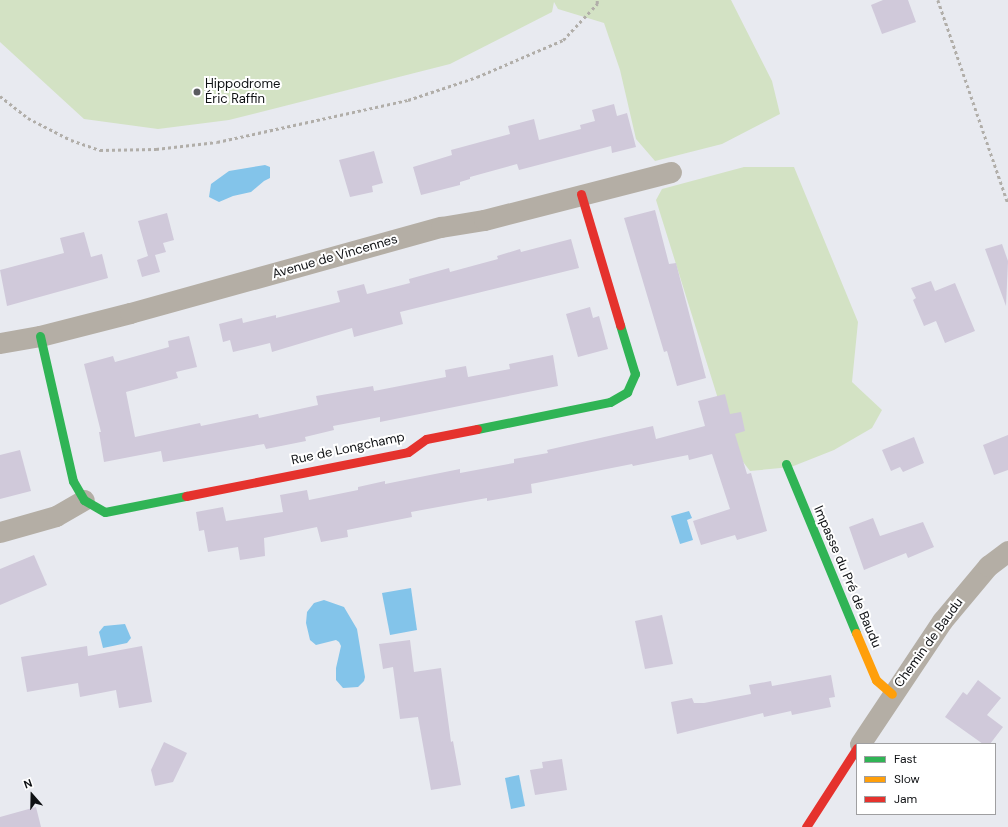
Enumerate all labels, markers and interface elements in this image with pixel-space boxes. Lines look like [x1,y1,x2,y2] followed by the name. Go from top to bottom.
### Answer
[205,77,280,108] place label: Hippodrome Éric Raffin
[192,87,202,97] marker: Hippodrome Éric Raffin
[271,232,399,282] street label: Avenue de Vincennes
[290,429,406,469] street label: Rue de Longchamp
[810,504,884,650] street label: Impasse du Pré de Baudu
[891,595,967,691] street label: Chemin de Baudu
[856,743,996,815] legend
[894,751,917,767] text: Fast
[894,771,920,787] text: Slow
[12,775,52,815] north arrow
[22,776,34,792] text: N
[894,791,917,807] text: Jam

